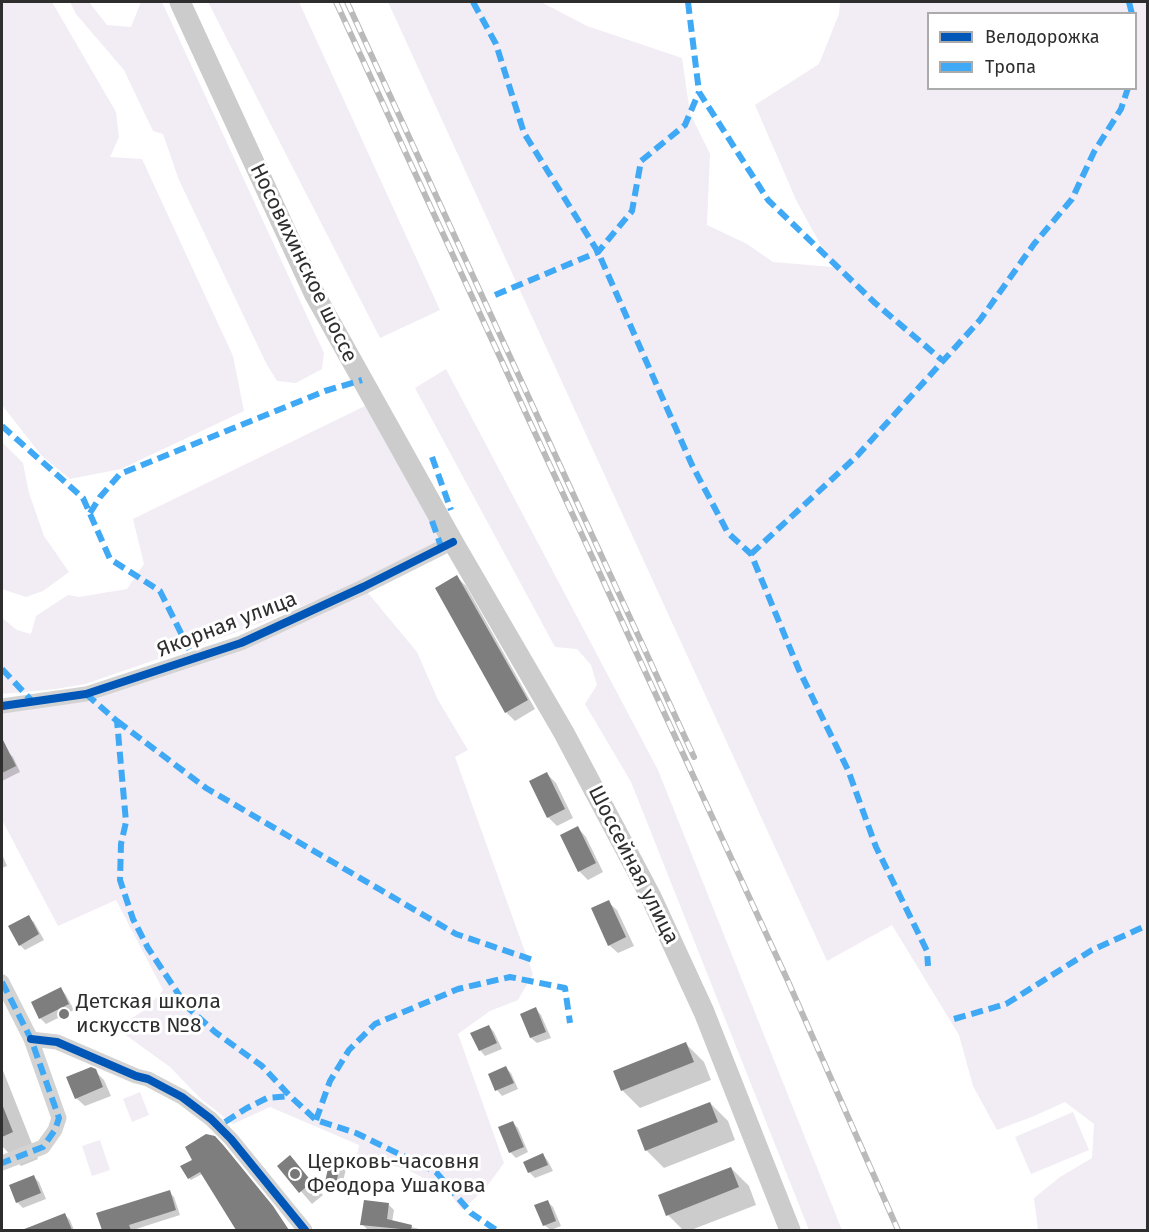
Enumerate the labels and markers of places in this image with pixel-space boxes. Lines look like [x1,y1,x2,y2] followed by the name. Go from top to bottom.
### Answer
[76,989,221,1039] place label: Детская школа искусств №8
[57,1007,71,1021] marker: Детская школа искусств №8
[307,1149,486,1199] place label: Церковь-часовня Феодора Ушакова
[288,1167,302,1181] marker: Церковь-часовня Феодора Ушакова

